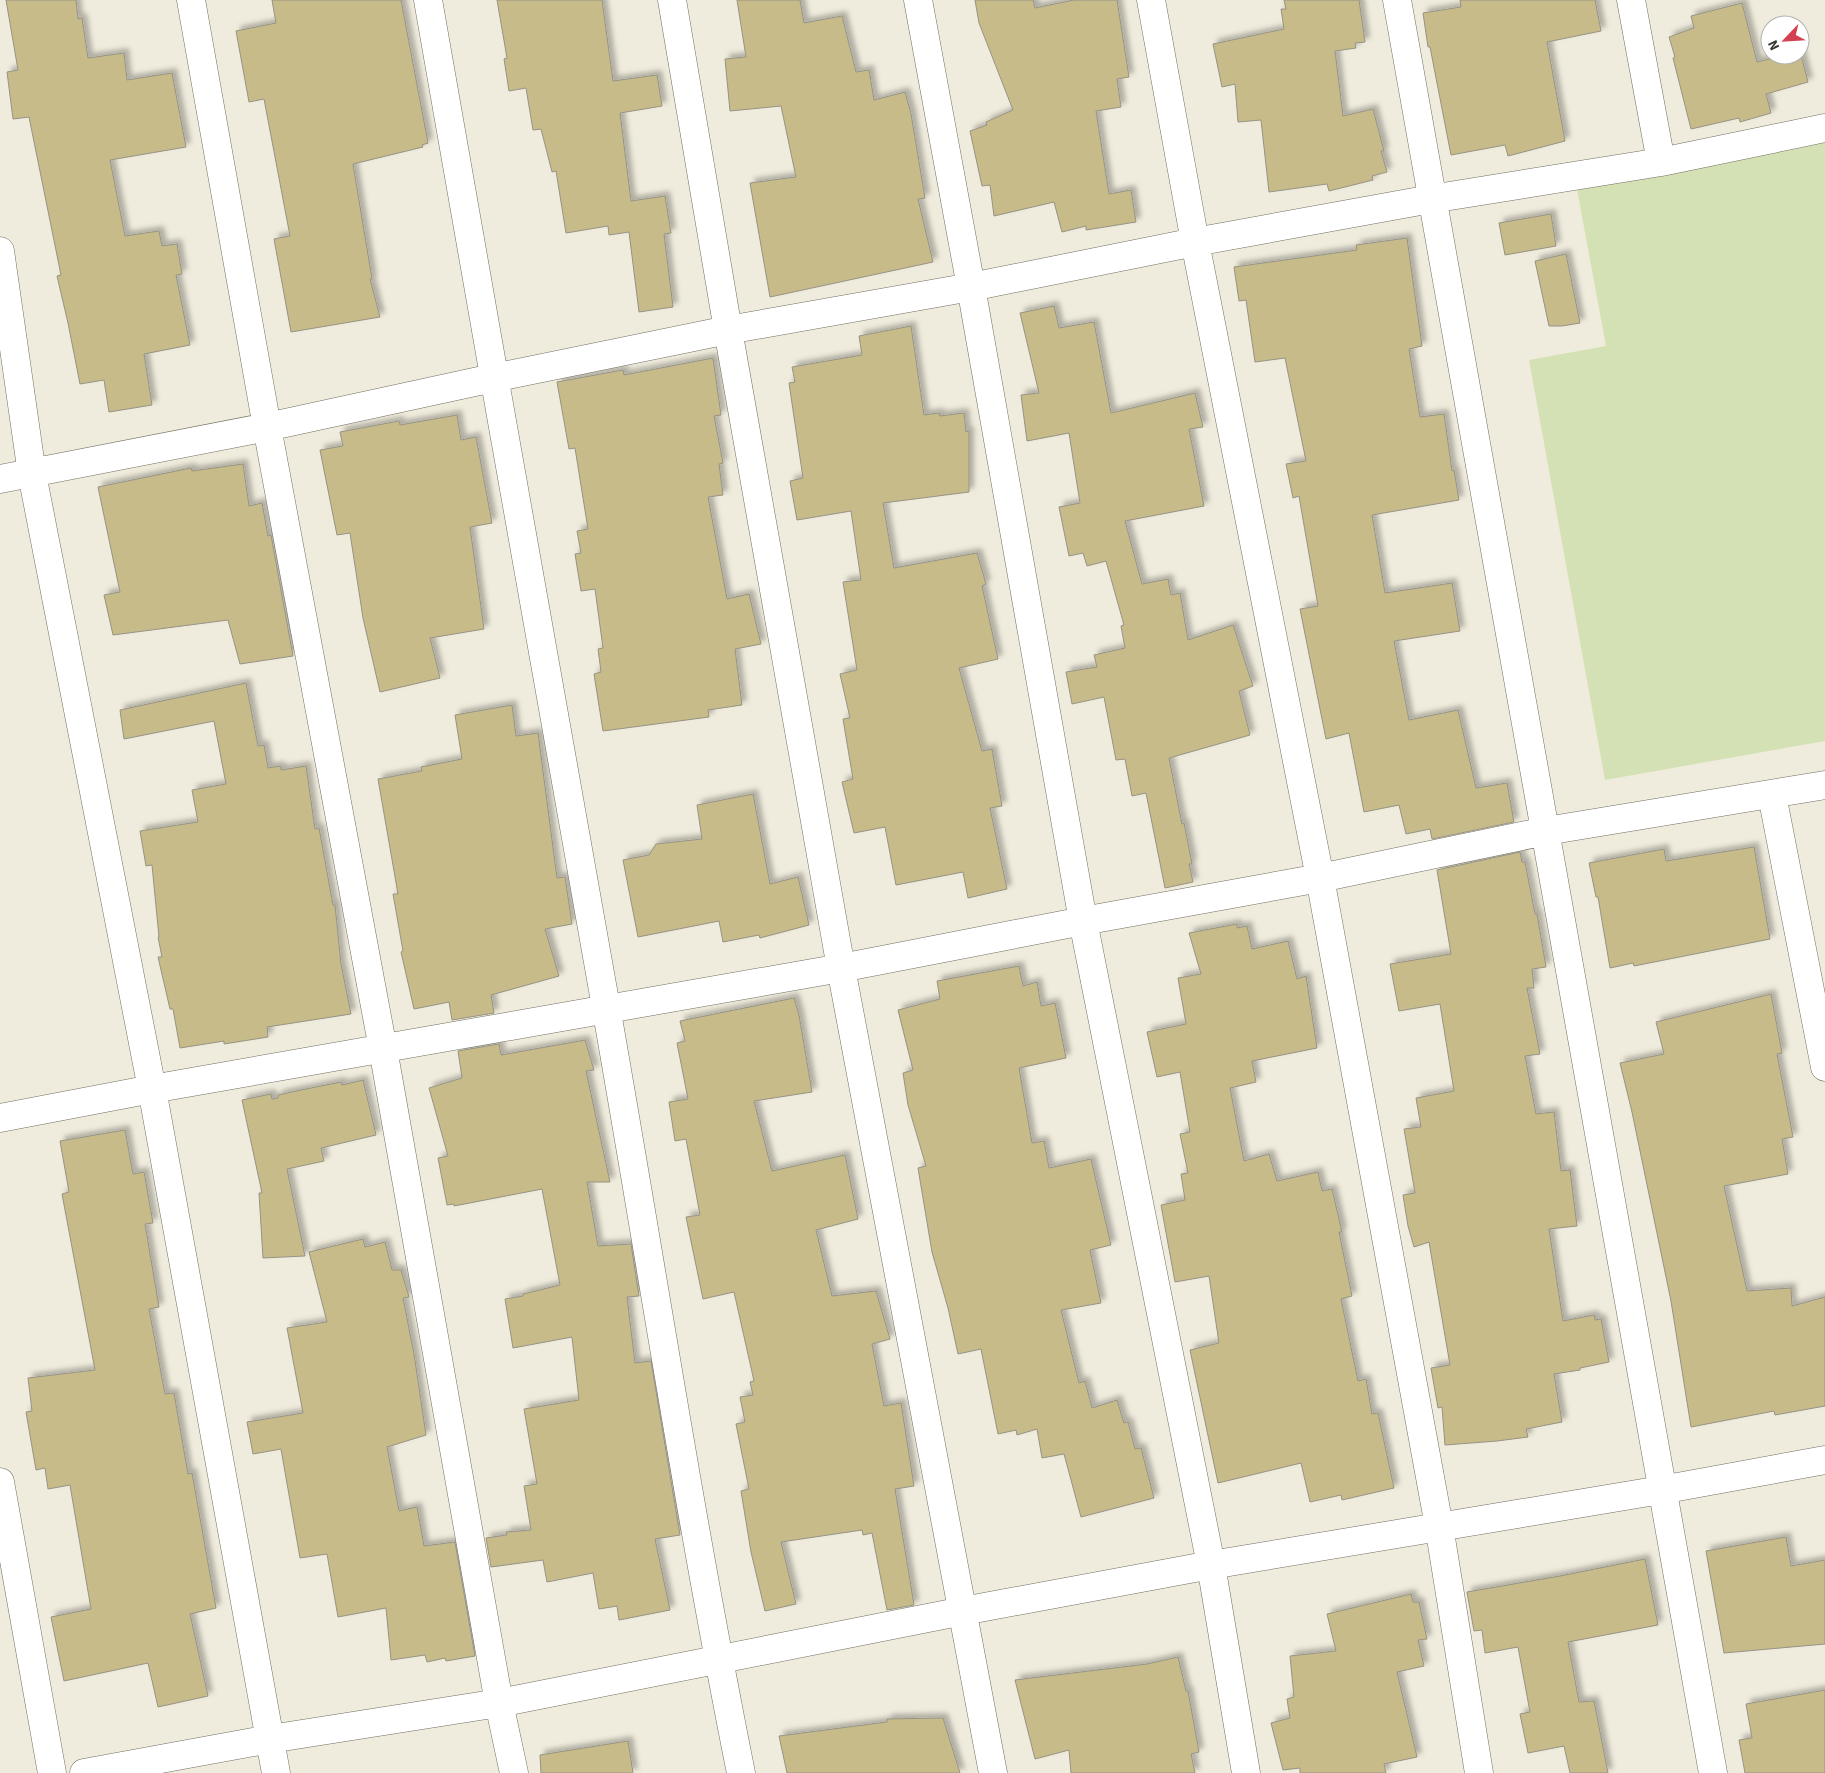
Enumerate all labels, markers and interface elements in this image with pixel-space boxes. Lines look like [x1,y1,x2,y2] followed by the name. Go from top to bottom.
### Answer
[1760,15,1810,65] north arrow
[1763,37,1785,54] text: N

